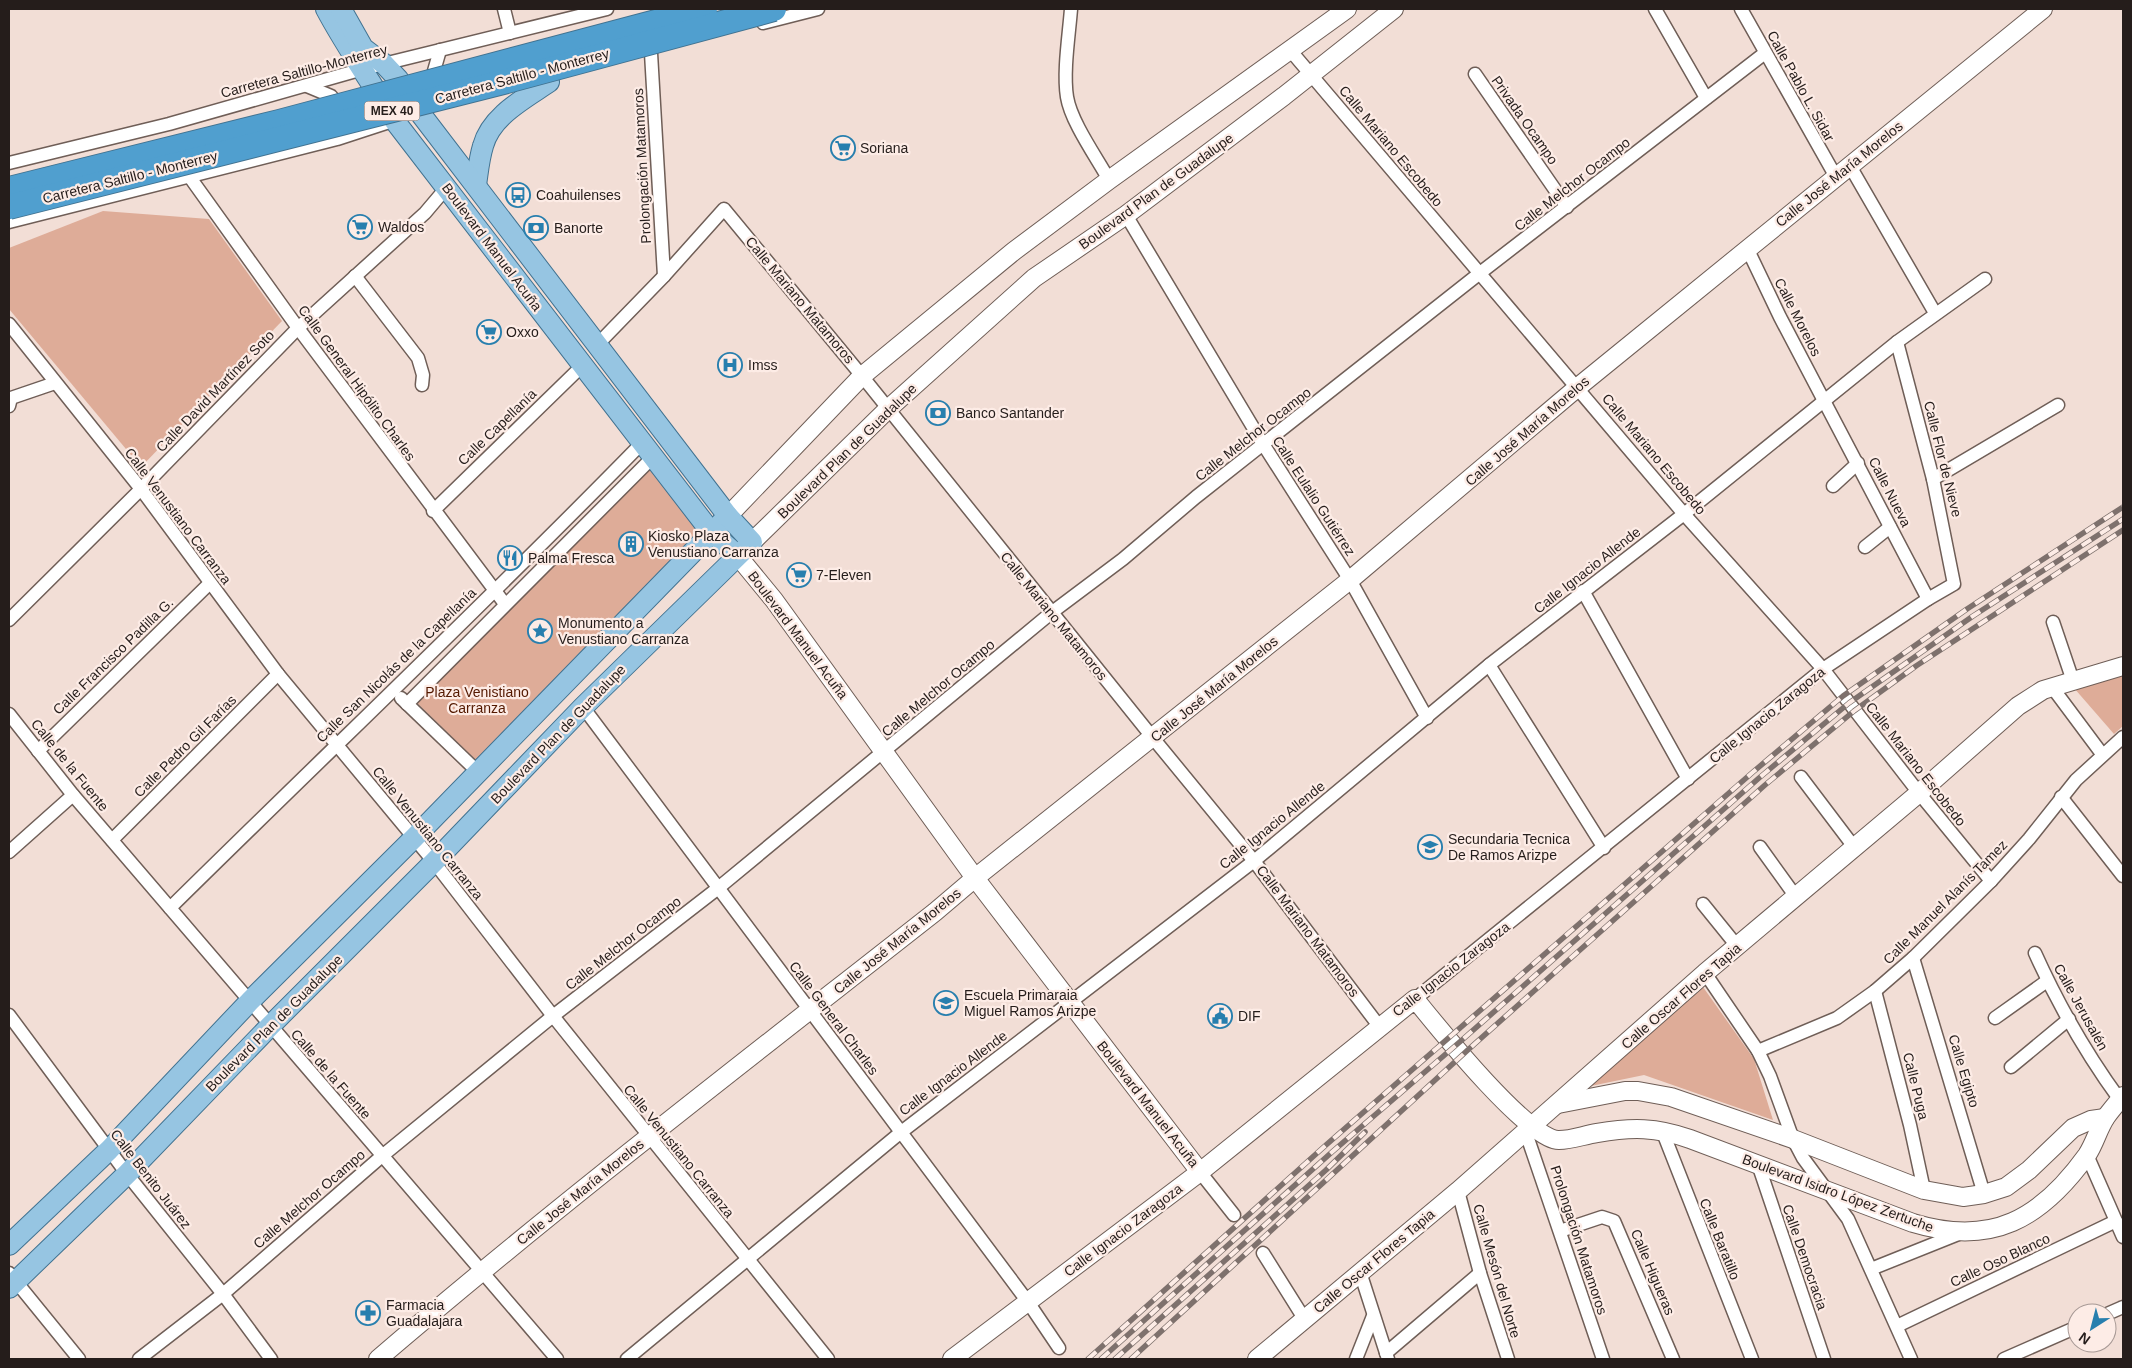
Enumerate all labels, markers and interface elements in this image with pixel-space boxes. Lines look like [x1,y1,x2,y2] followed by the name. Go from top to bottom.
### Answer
[1764,28,1838,144] street label: Calle Pablo L. Sidar
[219,41,389,101] street label: Carretera Saltillo-Monterrey
[433,45,611,107] street label: Carretera Saltillo - Monterrey
[1489,73,1562,167] street label: Privada Ocampo
[1336,82,1446,210] street label: Calle Mariano Escobedo
[630,88,654,244] street label: Prolongación Matamoros
[364,102,420,120] road number: MEX 40
[1772,118,1906,230] street label: Calle José María Morelos
[1076,130,1236,252] street label: Boulevard Plan de Guadalupe
[1511,134,1633,234] street label: Calle Melchor Ocampo
[830,135,856,161] supermarket icon: Soriana
[860,140,908,156] place label: Soriana
[41,147,219,207] street label: Carretera Saltillo - Monterrey
[439,180,545,314] street label: Boulevard Manuel Acuña
[505,182,531,208] bus stop icon: Coahuilenses
[536,187,621,203] place label: Coahuilenses
[347,214,373,240] supermarket icon: Waldos
[523,215,549,241] bank icon: Banorte
[378,219,424,235] place label: Waldos
[554,220,603,236] place label: Banorte
[742,233,858,367] street label: Calle Mariano Matamoros
[1771,275,1825,359] street label: Calle Morelos
[295,302,419,464] street label: Calle General Hipólito Charles
[476,319,502,345] supermarket icon: Oxxo
[506,324,539,340] place label: Oxxo
[153,327,277,455] street label: Calle David Martínez Soto
[717,352,743,378] hospital icon: Imss
[748,357,778,373] place label: Imss
[1462,373,1592,489] street label: Calle José María Morelos
[774,380,920,522] street label: Boulevard Plan de Guadalupe
[1192,384,1314,484] street label: Calle Melchor Ocampo
[454,385,540,468] street label: Calle Capellanía
[1599,390,1709,518] street label: Calle Mariano Escobedo
[1921,399,1965,519] street label: Calle Flor de Nieve
[925,400,951,426] bank icon: Banco Santander
[956,405,1065,421] place label: Banco Santander
[1269,433,1359,559] street label: Calle Eulalio Gutiérrez
[121,445,235,587] street label: Calle Venustiano Carranza
[1866,454,1915,530] street label: Calle Nueva
[1531,523,1644,617] street label: Calle Ignacio Allende
[648,528,779,560] place label: Kiosko Plaza Venustiano Carranza
[618,531,644,557] building icon: Kiosko Plaza Venustiano Carranza
[497,545,523,571] restaurant icon: Palma Fresca
[997,549,1111,683] street label: Calle Mariano Matamoros
[528,550,615,566] place label: Palma Fresca
[786,562,812,588] supermarket icon: 7-Eleven
[816,567,871,583] place label: 7-Eleven
[745,568,851,702] street label: Boulevard Manuel Acuña
[313,584,479,746] street label: Calle San Nicolás de la Capellanía
[50,594,176,718] street label: Calle Francisco Padilla G.
[558,615,689,647] place label: Monumento a Venustiano Carranza
[527,618,553,644] place icon: Monumento a Venustiano Carranza
[1147,633,1281,745] street label: Calle José María Morelos
[878,636,998,740] street label: Calle Melchor Ocampo
[487,661,629,807] street label: Boulevard Plan de Guadalupe
[1706,663,1828,767] street label: Calle Ignacio Zaragoza
[425,684,529,716] park label: Plaza Venistiano Carranza
[131,692,239,800] street label: Calle Pedro Gil Farías
[1863,699,1969,829] street label: Calle Mariano Escobedo
[28,716,112,814] street label: Calle de la Fuente
[369,763,487,903] street label: Calle Venustiano Carranza
[1216,778,1328,872] street label: Calle Ignacio Allende
[1448,831,1570,863] place label: Secundaria Tecnica De Ramos Arizpe
[1417,834,1443,860] school or university icon: Secundaria Tecnica De Ramos Arizpe
[1880,837,2010,967] street label: Calle Manuel Alanís Tamez
[1253,862,1363,1000] street label: Calle Mariano Matamoros
[830,885,964,997] street label: Calle José María Morelos
[562,893,684,993] street label: Calle Melchor Ocampo
[1389,918,1513,1020] street label: Calle Ignacio Zaragoza
[1618,940,1744,1052] street label: Calle Oscar Flores Tapia
[202,951,346,1095] street label: Boulevard Plan de Guadalupe
[786,958,882,1078] street label: Calle General Charles
[2051,961,2111,1053] street label: Calle Jerusalén
[964,987,1096,1019] place label: Escuela Primaraia Miguel Ramos Arizpe
[933,990,959,1016] school or university icon: Escuela Primaraia Miguel Ramos Arizpe
[1207,1003,1233,1029] public building icon: DIF
[1238,1008,1261,1024] place label: DIF
[288,1026,374,1122] street label: Calle de la Fuente
[896,1027,1010,1119] street label: Calle Ignacio Allende
[1945,1033,1983,1110] street label: Calle Egipto
[1094,1038,1202,1170] street label: Boulevard Manuel Acuña
[1900,1051,1932,1121] street label: Calle Puga
[620,1081,738,1221] street label: Calle Venustiano Carranza
[107,1126,195,1232] street label: Calle Benito Juárez
[513,1136,647,1248] street label: Calle José María Morelos
[250,1146,368,1252] street label: Calle Melchor Ocampo
[1740,1151,1936,1235] street label: Boulevard Isidro López Zertuche
[1547,1164,1611,1316] street label: Prolongación Matamoros
[1061,1180,1185,1280] street label: Calle Ignacio Zaragoza
[1696,1196,1744,1282] street label: Calle Baratillo
[1470,1202,1524,1340] street label: Calle Mesón del Norte
[1779,1202,1831,1312] street label: Calle Democracia
[1310,1206,1438,1316] street label: Calle Oscar Flores Tapia
[1628,1227,1678,1317] street label: Calle Higueras
[1948,1230,2053,1290] street label: Calle Oso Blanco
[386,1297,462,1329] place label: Farmacia Guadalajara
[355,1300,381,1326] pharmacy icon: Farmacia Guadalajara
[2067,1303,2117,1353] north arrow
[2076,1329,2093,1348] text: N

